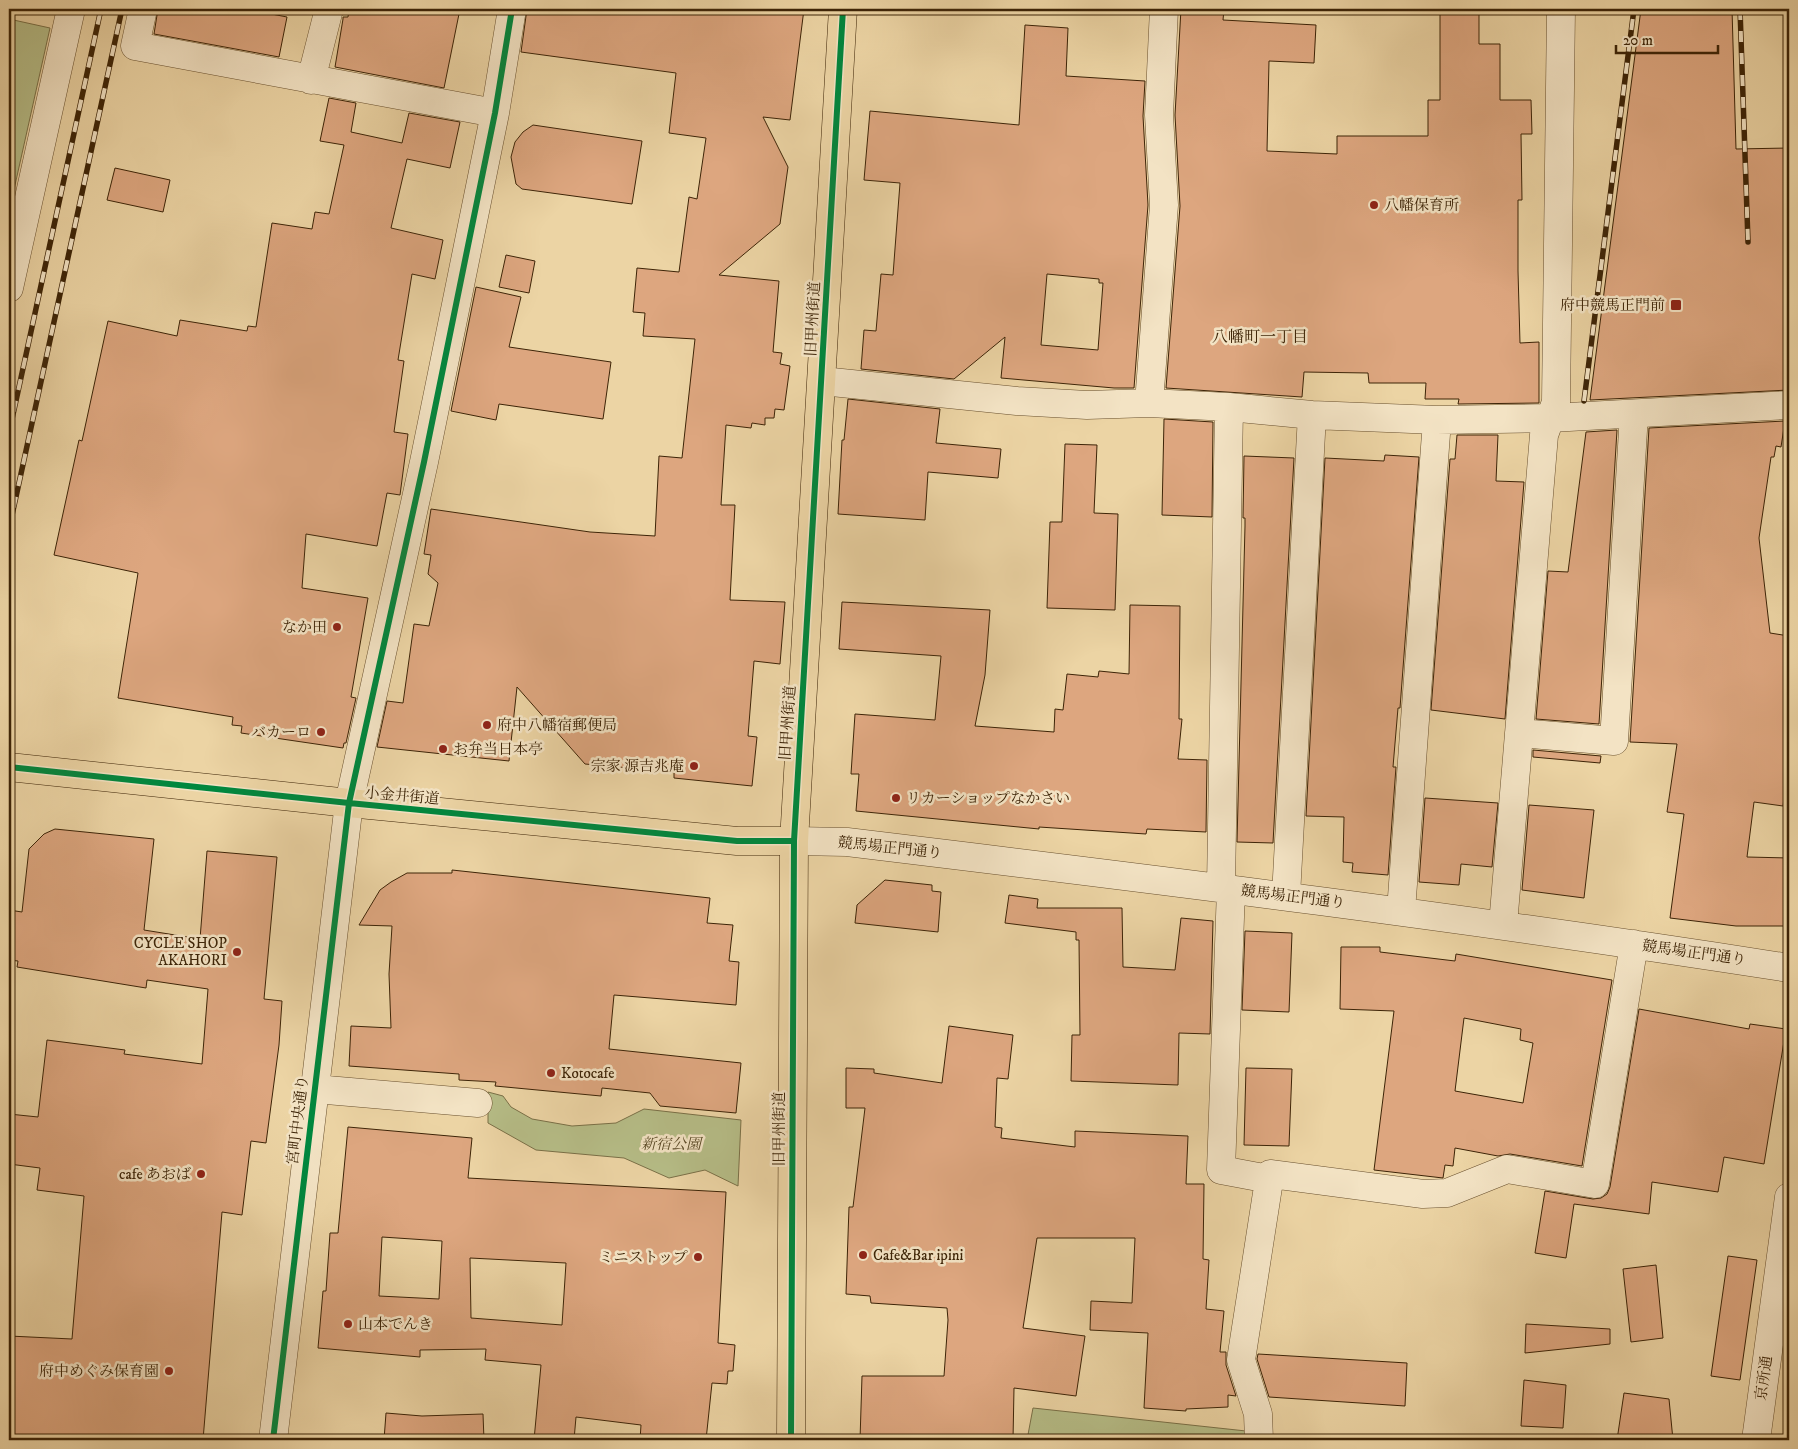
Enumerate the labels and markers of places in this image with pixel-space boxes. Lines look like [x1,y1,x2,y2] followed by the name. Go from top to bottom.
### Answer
[1384,196,1459,215] place label: 八幡保育所
[1368,199,1380,211] marker: 八幡保育所
[1560,296,1665,315] place label: 府中競馬正門前
[1669,298,1683,312] marker: 府中競馬正門前
[282,618,327,637] place label: なか田
[331,621,343,633] marker: なか田
[497,716,617,735] place label: 府中八幡宿郵便局
[481,719,493,731] marker: 府中八幡宿郵便局
[251,723,311,742] place label: バカーロ
[315,726,327,738] marker: バカーロ
[453,740,543,759] place label: お弁当日本亭
[437,743,449,755] marker: お弁当日本亭
[591,757,684,776] place label: 宗家 源吉兆庵
[688,760,700,772] marker: 宗家 源吉兆庵
[906,789,1070,808] place label: リカーショップなかさい
[890,792,902,804] marker: リカーショップなかさい
[134,934,227,970] place label: CYCLE SHOP AKAHORI
[231,946,243,958] marker: CYCLE SHOP AKAHORI
[561,1064,615,1083] place label: Kotocafe
[545,1067,557,1079] marker: Kotocafe
[119,1165,191,1184] place label: cafe あおば
[195,1168,207,1180] marker: cafe あおば
[873,1246,964,1265] place label: Cafe&Bar ipini
[598,1248,688,1267] place label: ミニストップ
[857,1249,869,1261] marker: Cafe&Bar ipini
[692,1251,704,1263] marker: ミニストップ
[358,1315,433,1334] place label: 山本でんき
[342,1318,354,1330] marker: 山本でんき
[39,1362,159,1381] place label: 府中めぐみ保育園
[163,1365,175,1377] marker: 府中めぐみ保育園

